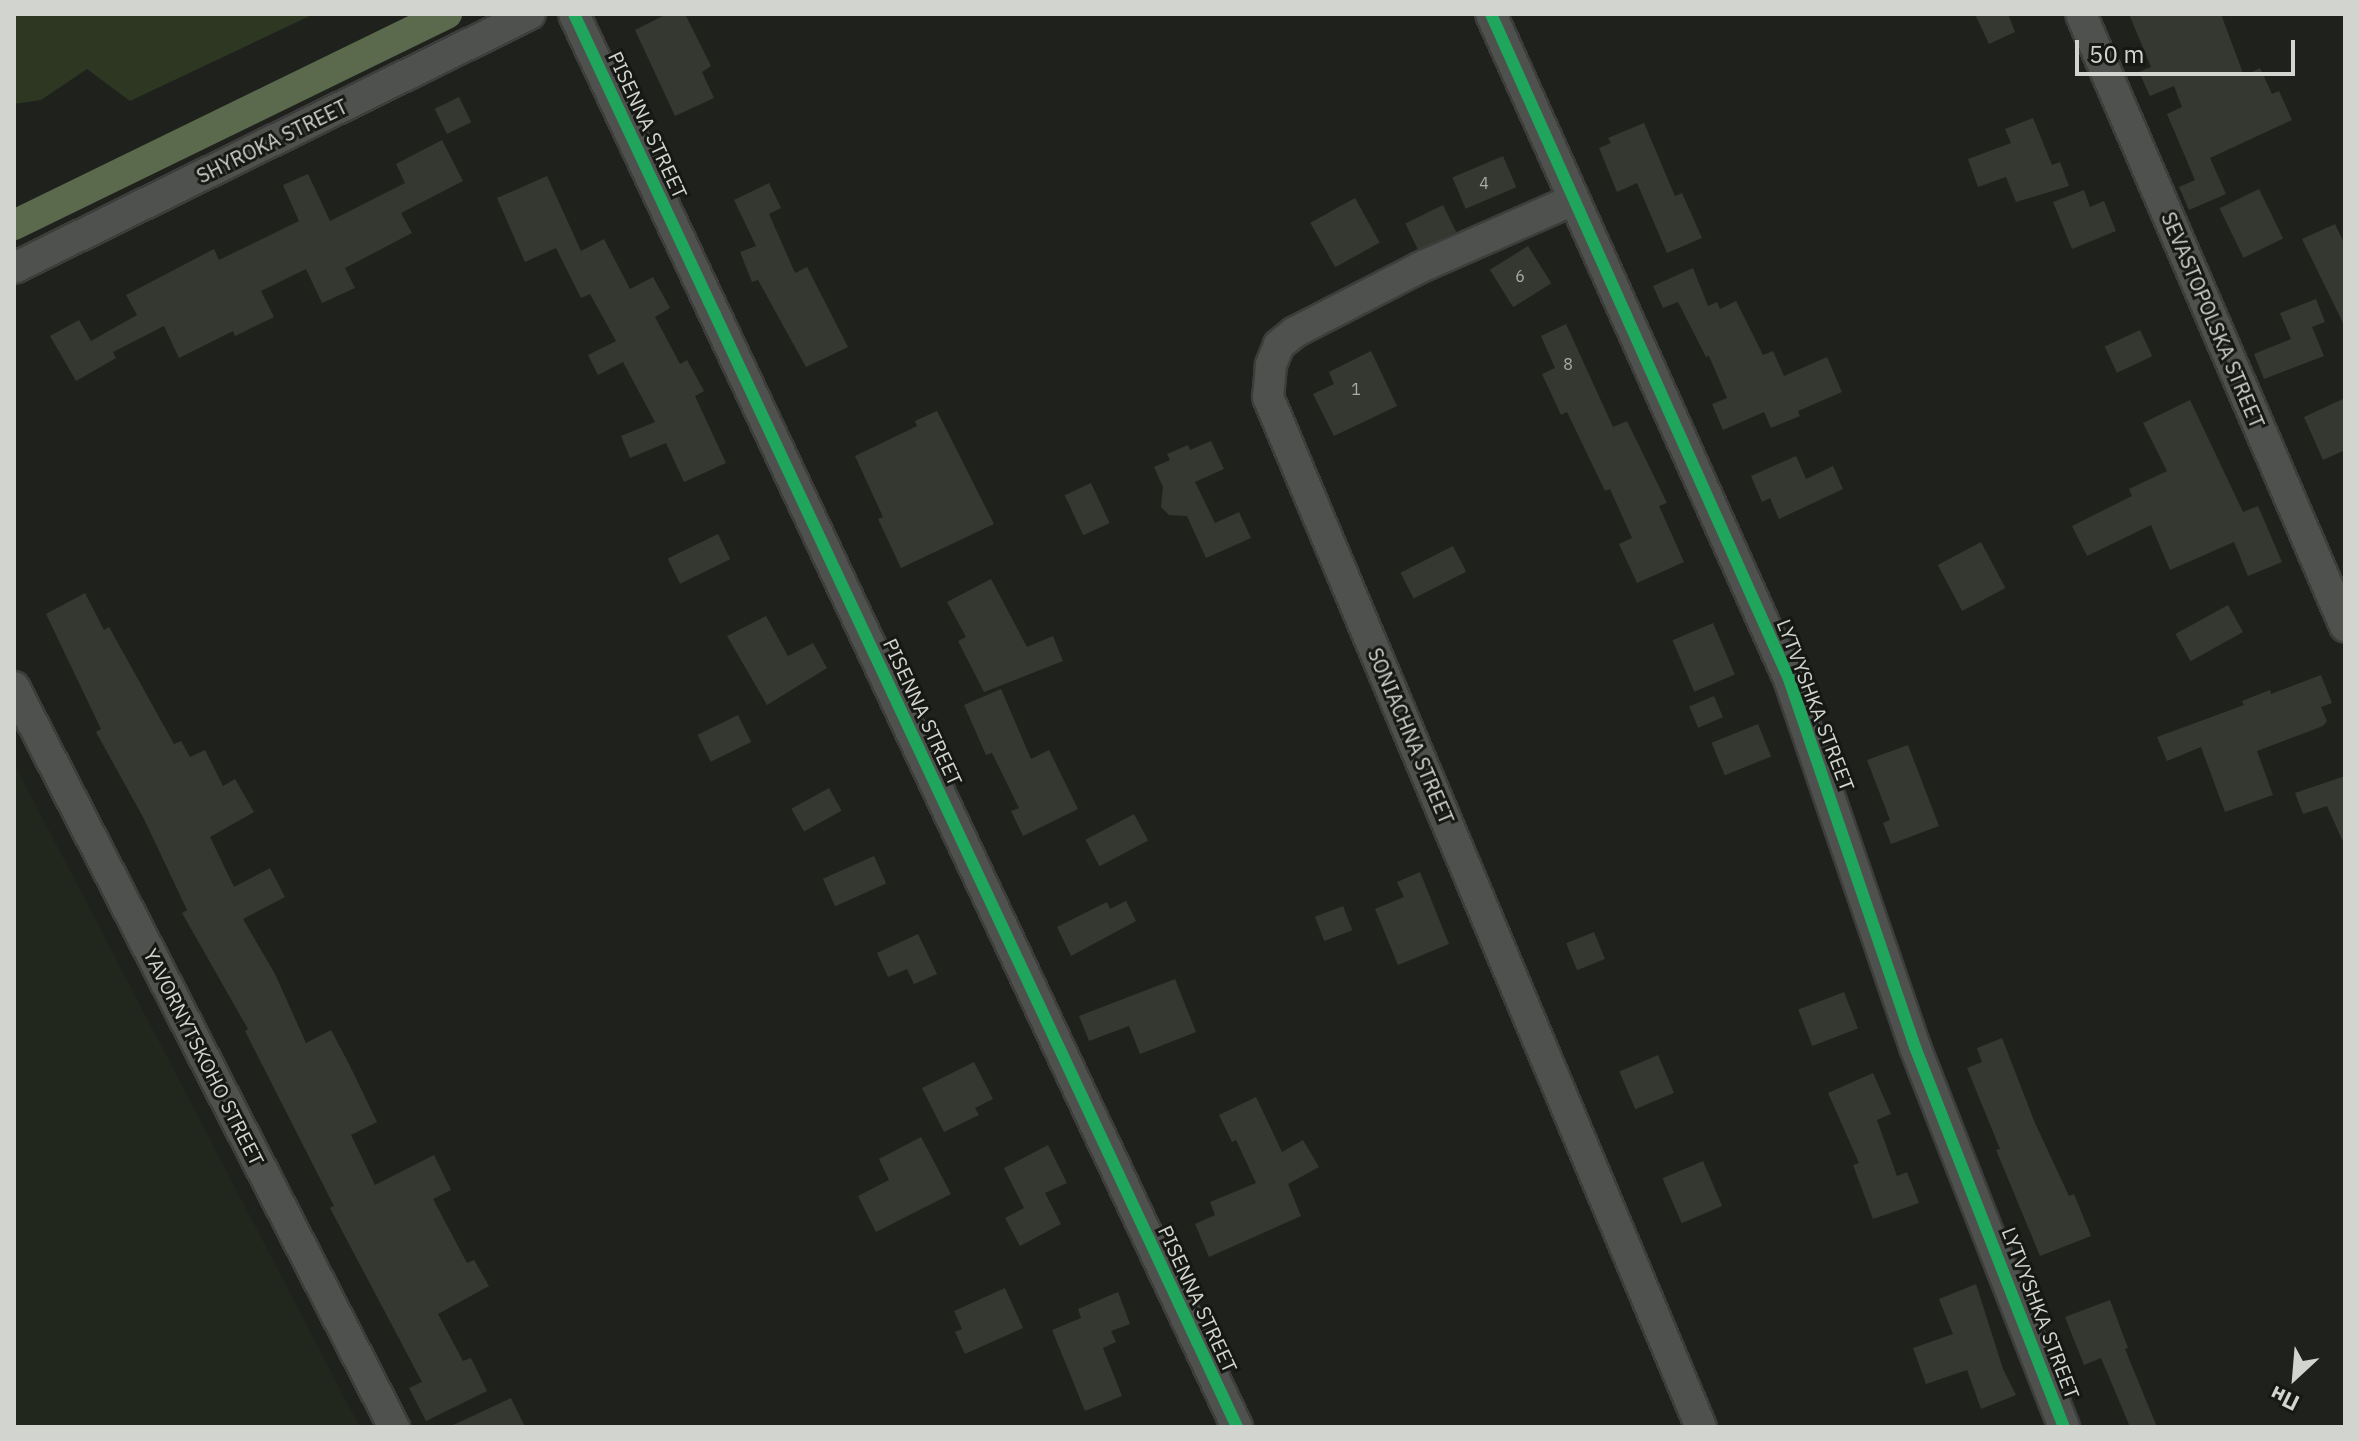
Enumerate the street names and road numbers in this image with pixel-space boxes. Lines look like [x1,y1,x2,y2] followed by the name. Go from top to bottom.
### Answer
[603,48,693,202] street label: PISENNA STREET
[193,94,351,188] street label: SHYROKA STREET
[2157,208,2269,432] street label: SEVASTOPOLSKA STREET
[1772,616,1860,794] street label: LYTVYSHKA STREET
[878,635,968,789] street label: PISENNA STREET
[1363,644,1459,828] street label: SONIACHNA STREET
[139,944,269,1170] street label: YAVORNYTSKOHO STREET
[1153,1222,1243,1376] street label: PISENNA STREET
[1997,1224,2085,1402] street label: LYTVYSHKA STREET

